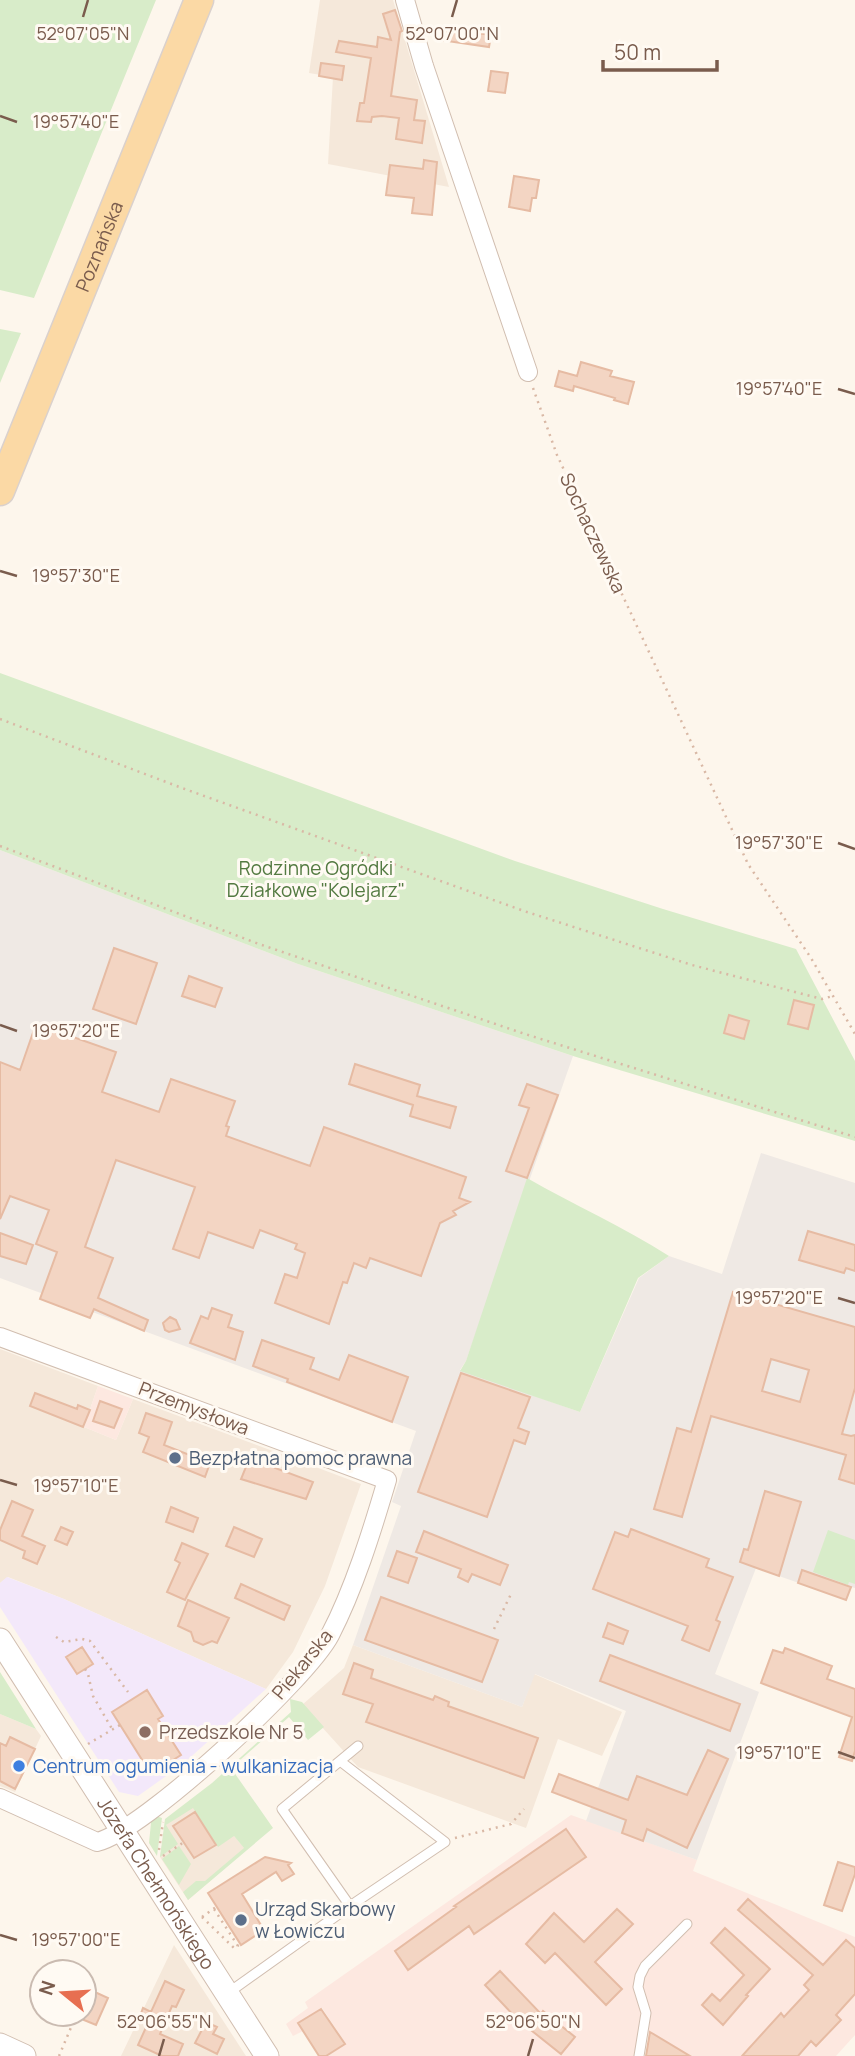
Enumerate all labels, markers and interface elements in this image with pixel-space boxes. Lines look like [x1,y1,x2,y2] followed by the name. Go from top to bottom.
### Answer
[37,21,129,45] text: 52°07'05"N
[405,21,499,45] text: 52°07'00"N
[603,28,717,72] scale bar
[614,38,661,66] text: 50 m
[33,109,119,133] text: 19°57'40"E
[69,197,129,295] street label: Poznańska
[736,376,822,400] text: 19°57'40"E
[554,469,632,597] street label: Sochaczewska
[32,563,120,587] text: 19°57'30"E
[735,830,823,854] text: 19°57'30"E
[227,855,405,903] park label: Rodzinne Ogródki Działkowe "Kolejarz"
[32,1018,120,1042] text: 19°57'20"E
[735,1285,823,1309] text: 19°57'20"E
[135,1375,253,1441] street label: Przemysłowa
[189,1445,412,1471] place label: Bezpłatna pomoc prawna
[167,1450,183,1466] marker: Bezpłatna pomoc prawna
[34,1473,118,1497] text: 19°57'10"E
[266,1623,338,1705] street label: Piekarska
[159,1719,303,1745] place label: Przedszkole Nr 5
[137,1724,153,1740] marker: Przedszkole Nr 5
[737,1740,821,1764] text: 19°57'10"E
[33,1753,333,1779] place label: Centrum ogumienia - wulkanizacja
[11,1758,27,1774] marker: Centrum ogumienia - wulkanizacja
[91,1792,221,1974] street label: Józefa Chełmońskiego
[255,1896,395,1944] place label: Urząd Skarbowy w Łowiczu
[233,1912,249,1928] marker: Urząd Skarbowy w Łowiczu
[32,1927,120,1951] text: 19°57'00"E
[28,1958,98,2028] north arrow
[32,1977,61,1998] text: N
[117,2009,211,2033] text: 52°06'55"N
[486,2009,581,2033] text: 52°06'50"N

